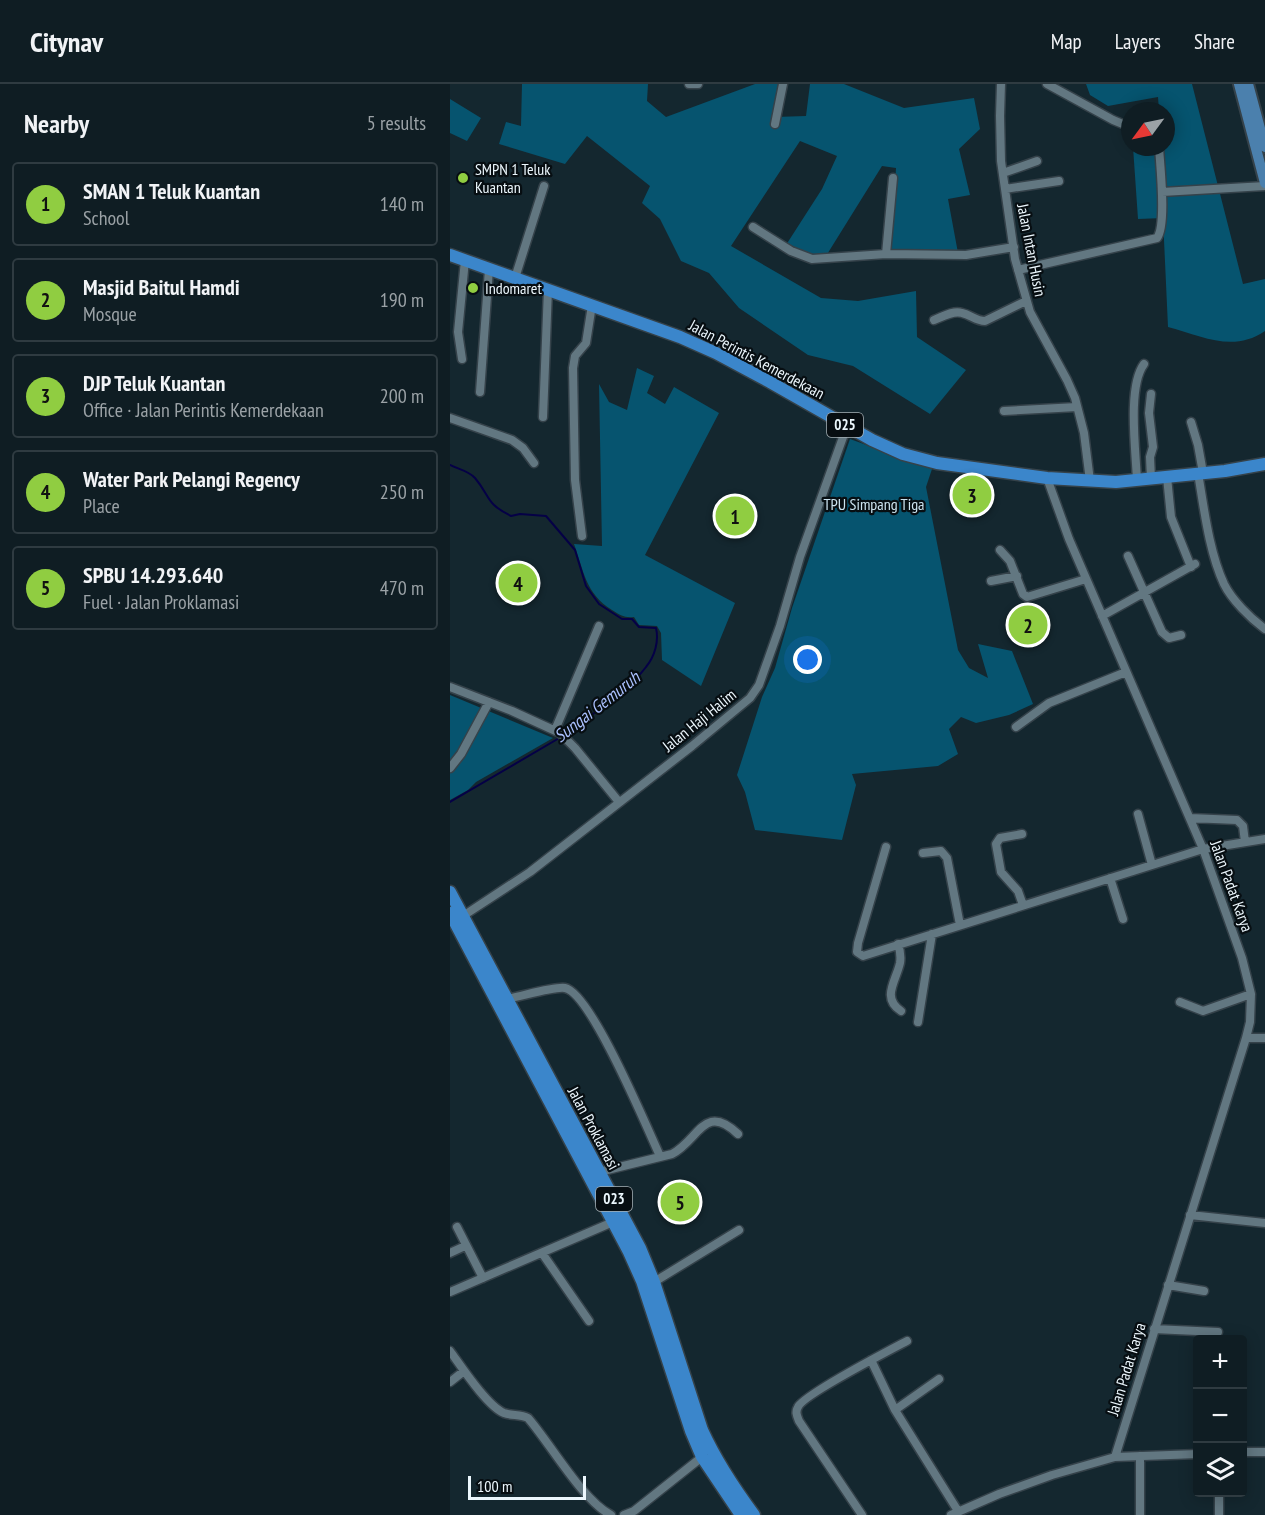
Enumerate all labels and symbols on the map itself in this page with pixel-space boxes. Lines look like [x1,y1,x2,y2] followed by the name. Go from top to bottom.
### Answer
[1121,102,1175,156] north arrow
[475,159,551,197] place label: SMPN 1 Teluk Kuantan
[456,171,470,185] marker: SMPN 1 Teluk Kuantan
[1013,201,1051,298] street label: Jalan Intan Husin
[485,278,542,298] place label: Indomaret
[466,281,480,295] marker: Indomaret
[685,314,828,403] street label: Jalan Perintis Kemerdekaan
[827,413,863,437] road number: 025
[952,472,992,518] pin: 3
[716,494,754,538] pin: 1
[823,494,925,514] park label: TPU Simpang Tiga
[498,560,538,606] pin: 4
[1008,602,1048,648] pin: 2
[793,645,822,674] your location
[549,665,645,747] water label: Sungai Gemuruh
[657,684,740,756] street label: Jalan Haji Halim
[1206,837,1258,934] street label: Jalan Padat Karya
[563,1082,624,1173] street label: Jalan Proklamasi
[660,1180,700,1224] pin: 5
[596,1187,632,1211] road number: 023
[1102,1320,1150,1419] street label: Jalan Padat Karya
[468,1473,586,1500] scale bar

